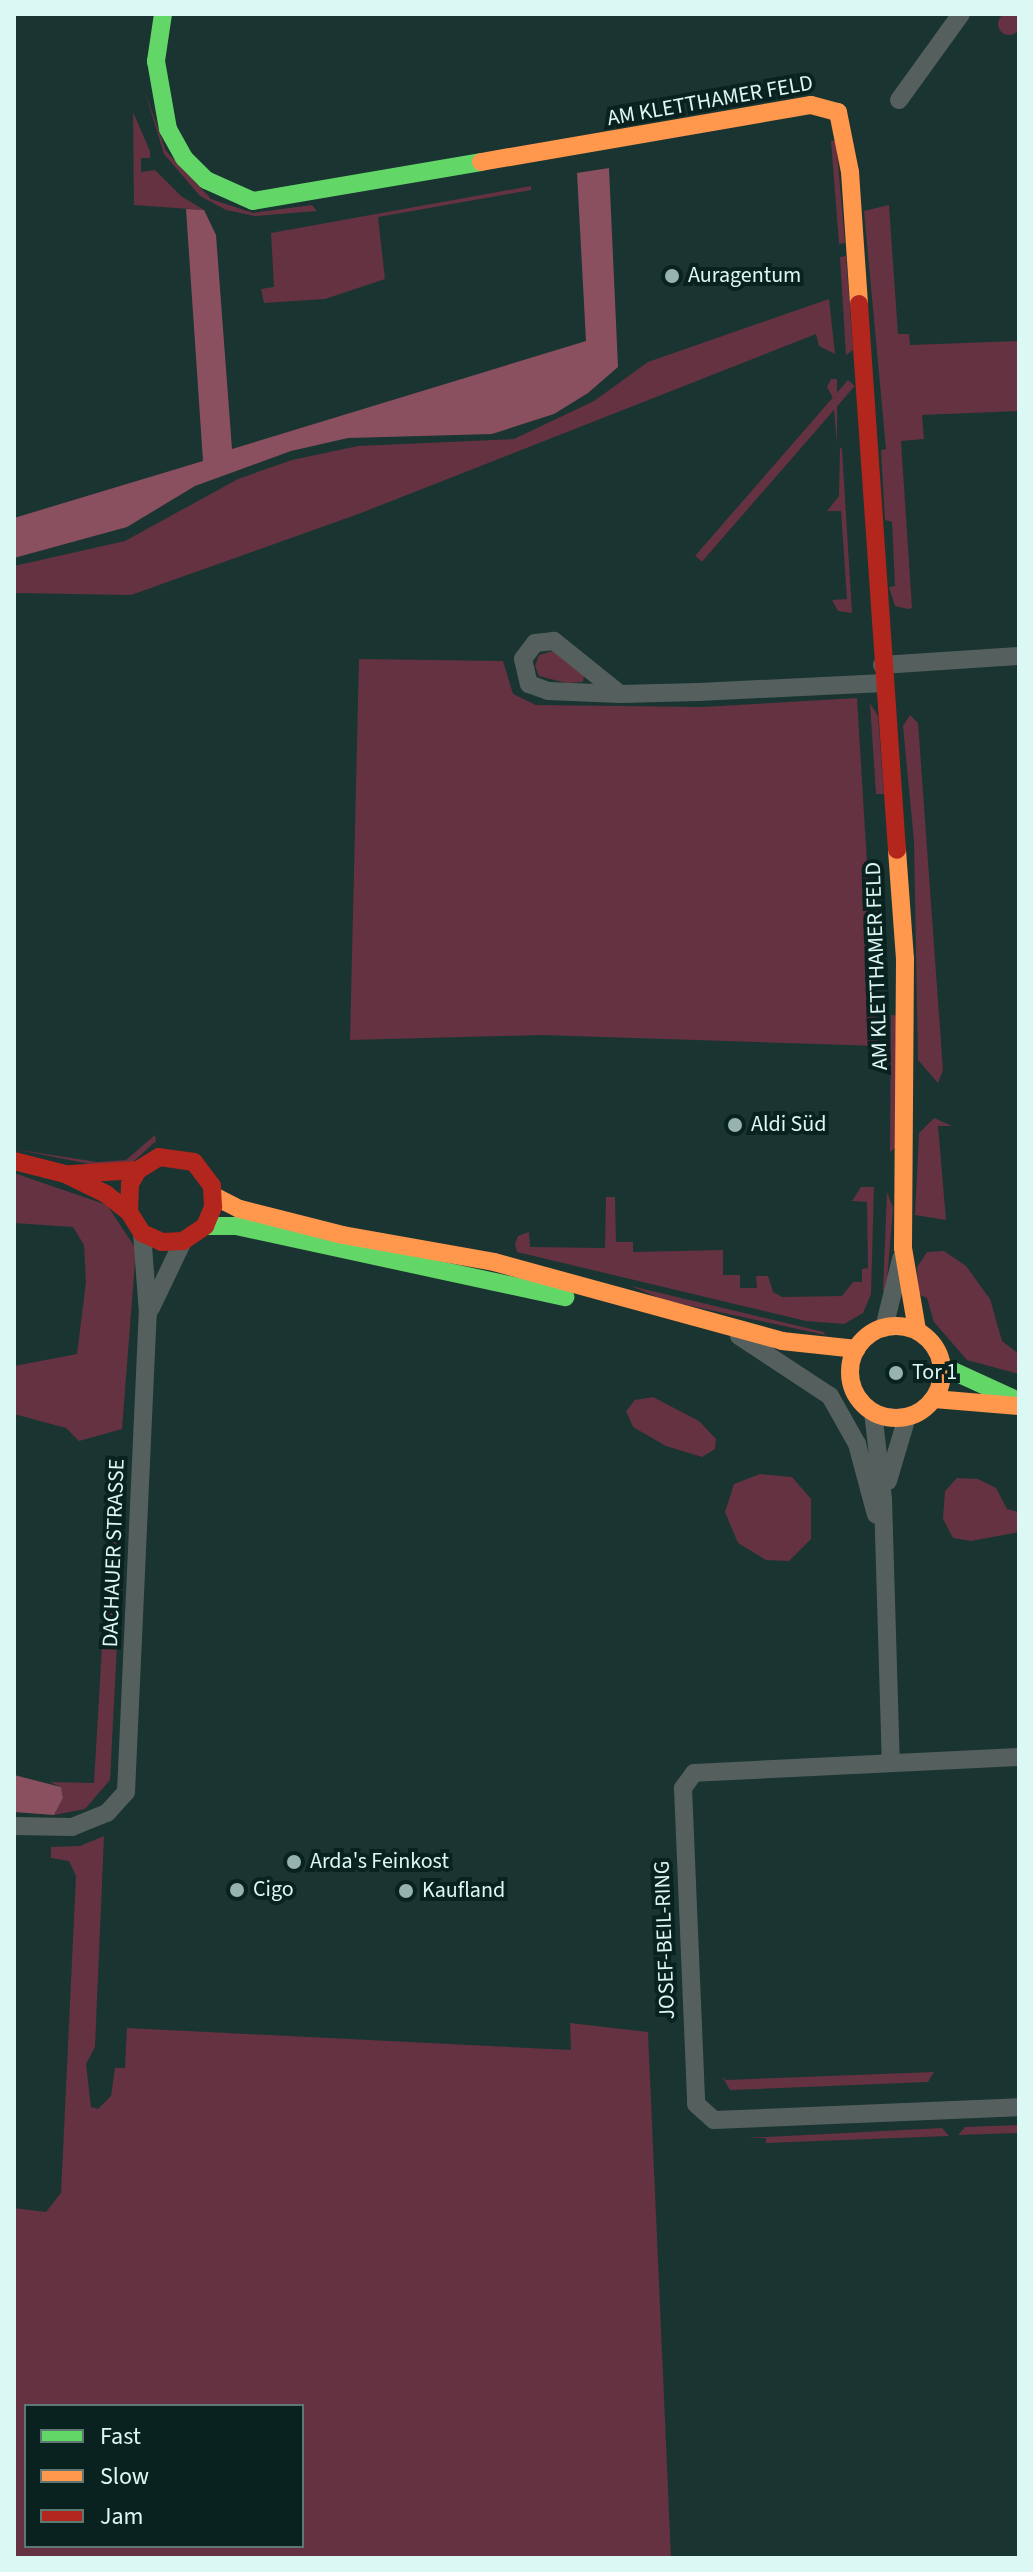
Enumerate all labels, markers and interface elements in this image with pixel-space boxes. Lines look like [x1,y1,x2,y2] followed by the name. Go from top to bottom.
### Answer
[605,70,815,132] street label: AM KLETTHAMER FELD
[688,263,801,289] place label: Auragentum
[663,267,681,285] marker: Auragentum
[860,861,894,1071] street label: AM KLETTHAMER FELD
[751,1112,827,1138] place label: Aldi Süd
[726,1116,744,1134] marker: Aldi Süd
[912,1360,957,1386] place label: Tor 1
[887,1364,905,1382] marker: Tor 1
[98,1458,130,1648] street label: DACHAUER STRASSE
[310,1849,449,1875] place label: Arda's Feinkost
[285,1853,303,1871] marker: Arda's Feinkost
[649,1860,681,2020] street label: JOSEF-BEIL-RING
[253,1877,294,1903] place label: Cigo
[422,1878,505,1904] place label: Kaufland
[228,1881,246,1899] marker: Cigo
[397,1882,415,1900] marker: Kaufland
[24,2404,304,2548] legend
[100,2419,141,2454] text: Fast
[100,2459,149,2494] text: Slow
[100,2499,144,2534] text: Jam

